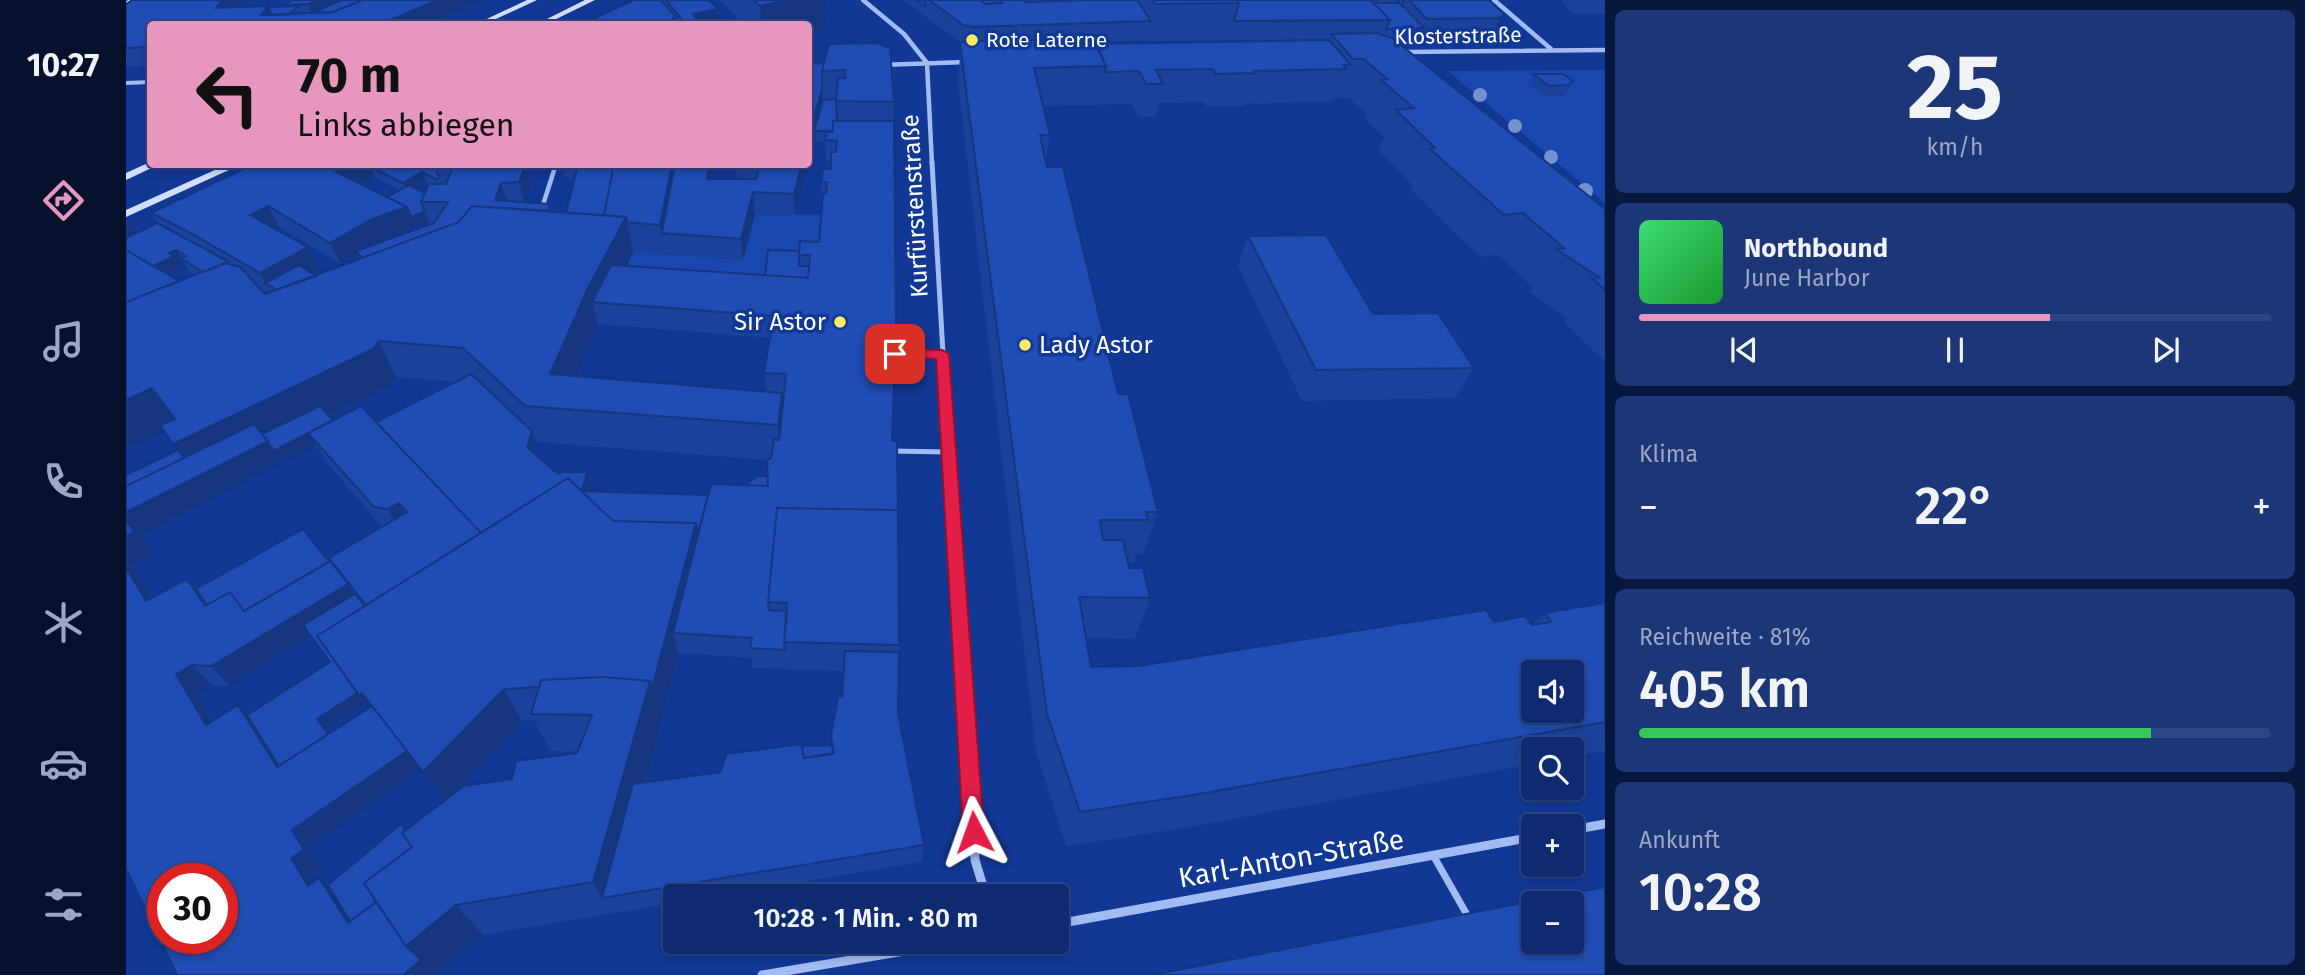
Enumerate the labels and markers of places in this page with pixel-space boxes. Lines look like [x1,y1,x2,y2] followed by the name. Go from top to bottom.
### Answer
[986,27,1107,53] place label: Rote Laterne
[964,32,980,48] marker: Rote Laterne
[734,308,827,336] place label: Sir Astor
[832,314,848,330] marker: Sir Astor
[865,324,925,384] pin
[1039,331,1154,359] place label: Lady Astor
[1017,337,1033,353] marker: Lady Astor

